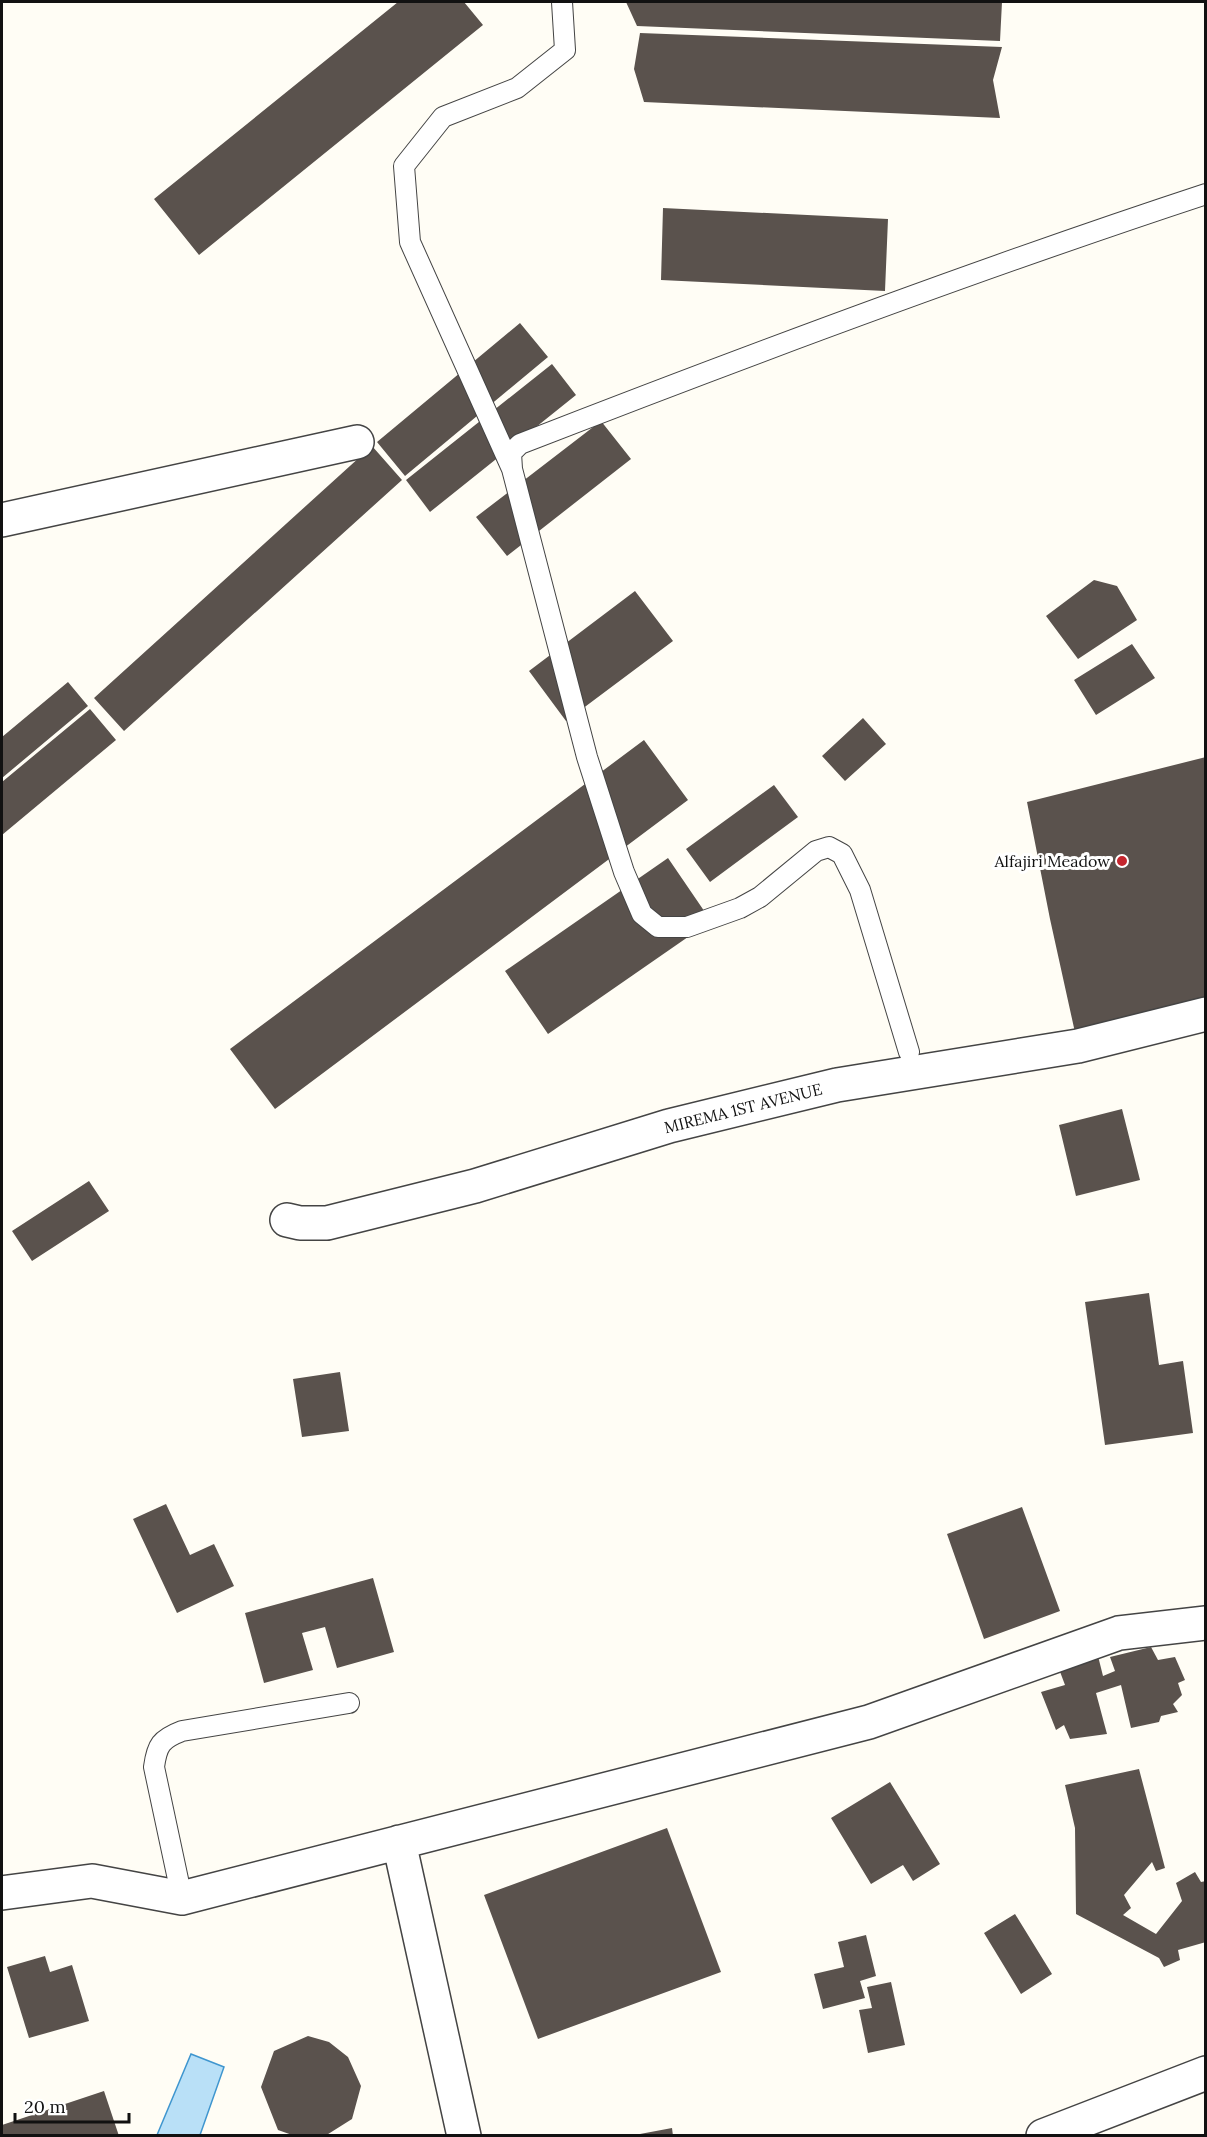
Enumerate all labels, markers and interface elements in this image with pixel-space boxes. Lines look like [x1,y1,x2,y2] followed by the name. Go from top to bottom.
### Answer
[994,851,1110,871] place label: Alfajiri Meadow
[1115,854,1129,868] marker: Alfajiri Meadow
[662,1079,824,1137] street label: MIREMA 1ST AVENUE
[15,2086,129,2124] scale bar
[24,2095,66,2118] text: 20 m

